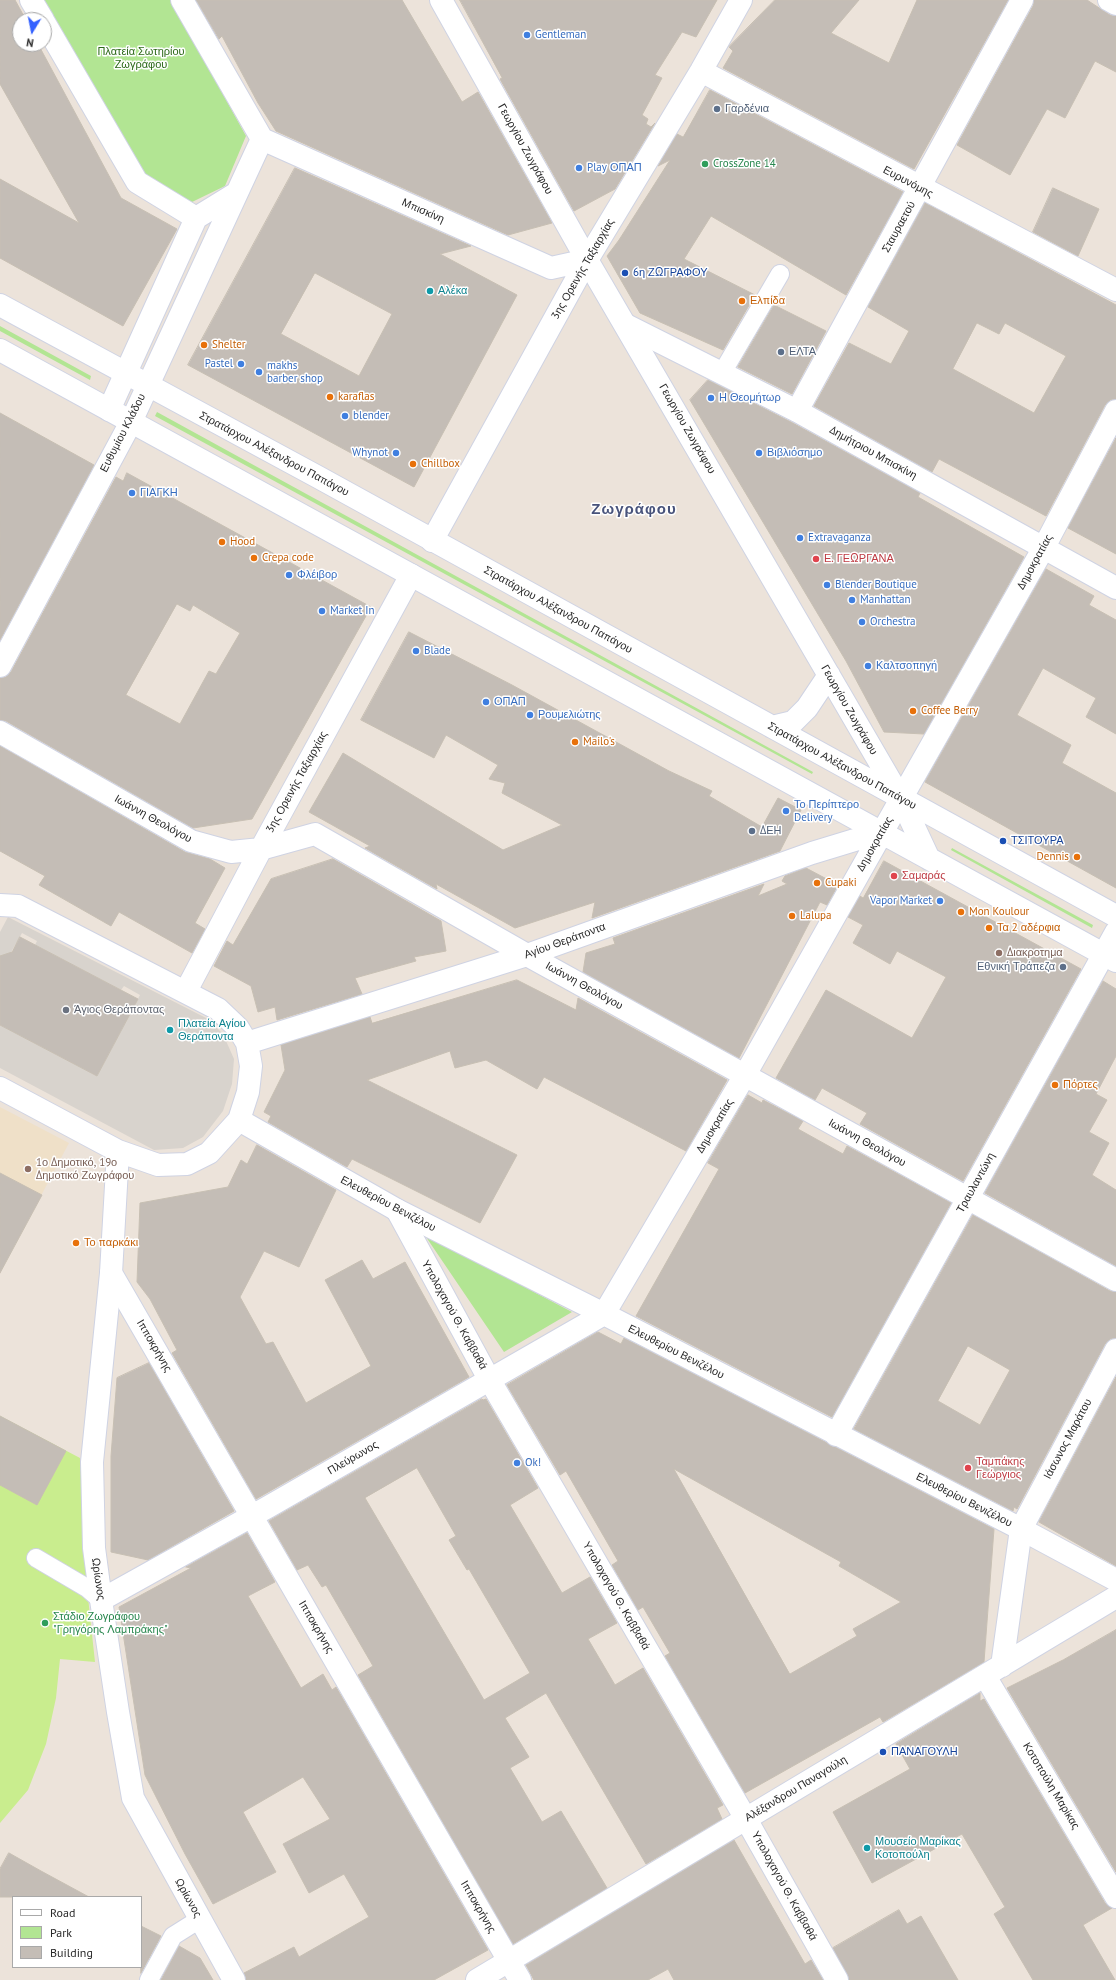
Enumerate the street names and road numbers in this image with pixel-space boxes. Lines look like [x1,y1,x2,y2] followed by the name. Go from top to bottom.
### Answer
[495,101,555,197] street label: Γεωργίου Ζωγράφου
[881,163,935,201] street label: Ευρυνόμης
[400,196,446,226] street label: Μπισκίνη
[879,199,919,255] street label: Σταυραετού
[549,216,617,322] street label: 3ης Ορεινής Ταξιαρχίας
[656,382,718,476] street label: Γεωργίου Ζωγράφου
[98,392,148,474] street label: Ευθυμίου Κλάδου
[197,409,351,499] street label: Στρατάρχου Αλέξανδρου Παπάγου
[827,423,919,483] street label: Δημήτριου Μπισκίνη
[1014,532,1056,592] street label: Δημοκρατίας
[481,564,635,656] street label: Στρατάρχου Αλέξανδρου Παπάγου
[818,663,880,757] street label: Γεωργίου Ζωγράφου
[765,720,919,812] street label: Στρατάρχου Αλέξανδρου Παπάγου
[264,729,330,835] street label: 3ης Ορεινής Ταξιαρχίας
[112,792,194,846] street label: Ιωάννη Θεολόγου
[854,814,896,874] street label: Δημοκρατίας
[522,920,608,962] street label: Αγίου Θεράποντα
[543,959,625,1013] street label: Ιωάννη Θεολόγου
[694,1096,736,1156] street label: Δημοκρατίας
[826,1116,908,1170] street label: Ιωάννη Θεολόγου
[954,1151,998,1215] street label: Τραυλαντώνη
[338,1173,438,1235] street label: Ελευθερίου Βενιζέλου
[418,1258,490,1372] street label: Υπολοχαγού Θ. Καββαθά
[134,1317,174,1375] street label: Ιπποκρήνης
[626,1322,726,1382] street label: Ελευθερίου Βενιζέλου
[1041,1397,1095,1481] street label: Ιάσωνος Μαράτου
[325,1438,381,1478] street label: Πλεύρωνος
[914,1470,1014,1530] street label: Ελευθερίου Βενιζέλου
[580,1539,652,1653] street label: Υπολοχαγού Θ. Καββαθά
[88,1557,108,1601] street label: Ωρίωνος
[296,1598,336,1656] street label: Ιπποκρήνης
[1020,1740,1082,1832] street label: Κοτοπούλη Μαρίκας
[742,1753,850,1825] street label: Αλέξανδρου Παναγούλη
[748,1829,820,1943] street label: Υπολοχαγού Θ. Καββαθά
[172,1876,204,1920] street label: Ωρίωνος
[458,1878,498,1936] street label: Ιπποκρήνης

